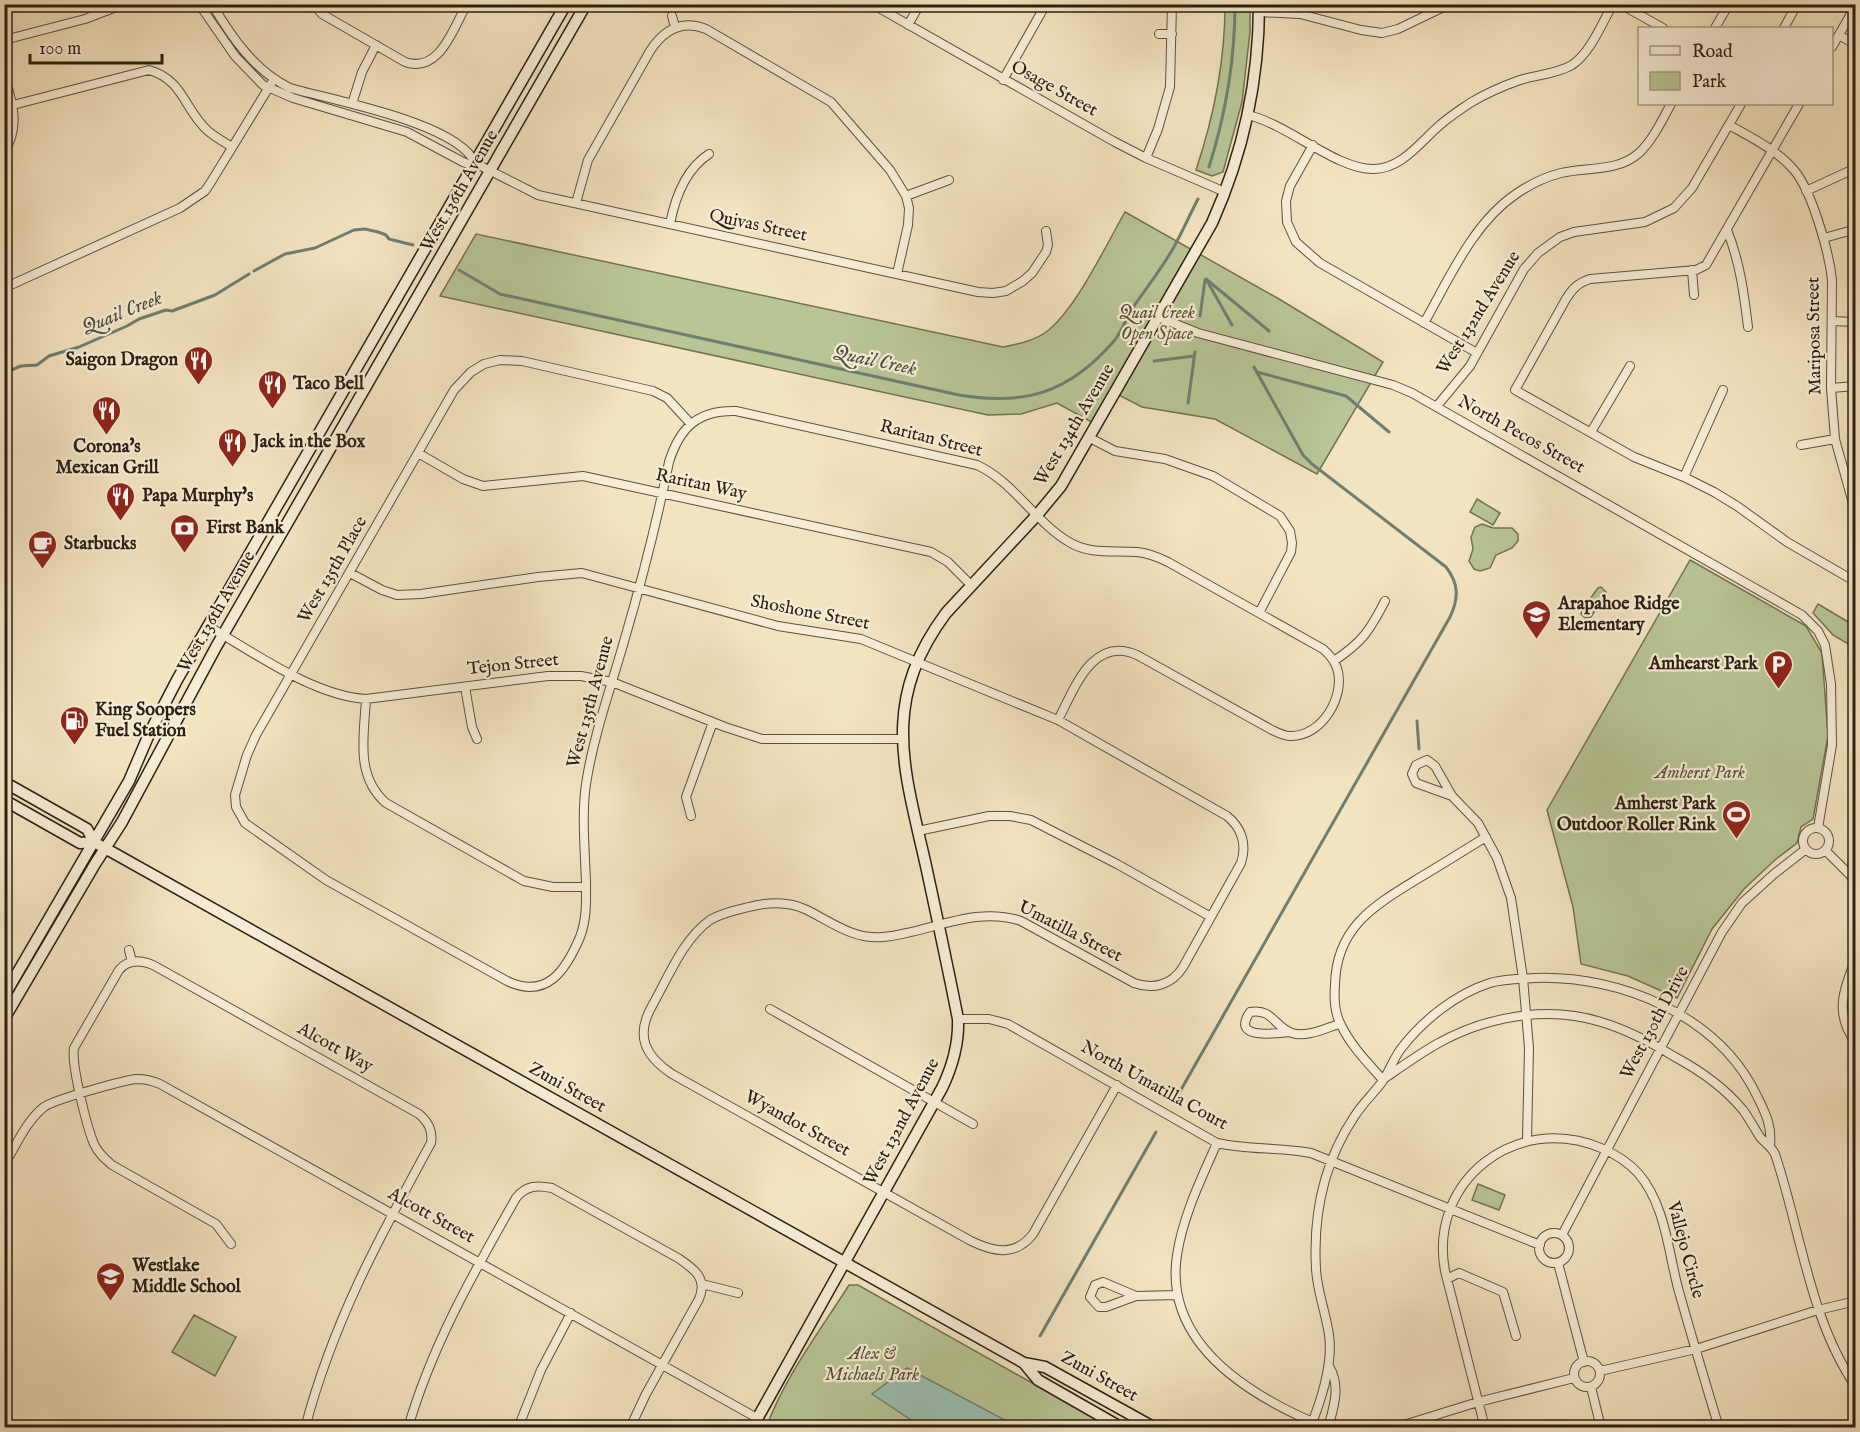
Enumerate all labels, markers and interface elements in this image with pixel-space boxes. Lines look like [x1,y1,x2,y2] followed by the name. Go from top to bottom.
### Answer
[30,27,162,65] scale bar
[1638,27,1833,105] legend
[39,38,81,61] text: 100 m
[1692,41,1733,64] text: Road
[1007,56,1101,122] street label: Osage Street
[1692,71,1727,94] text: Park
[416,126,504,256] street label: West 136th Avenue
[707,204,809,248] street label: Quivas Street
[1432,247,1526,379] street label: West 132nd Avenue
[1802,277,1828,395] street label: Mariposa Street
[78,286,166,341] water label: Quail Creek
[1119,302,1195,346] park label: Quail Creek Open Space
[831,340,919,383] water label: Quail Creek
[183,344,215,386] restaurant icon: Saigon Dragon
[66,349,178,372] place label: Saigon Dragon
[1030,360,1120,490] street label: West 134th Avenue
[256,368,288,410] restaurant icon: Taco Bell
[292,373,365,396] place label: Taco Bell
[1453,391,1589,479] street label: North Pecos Street
[91,394,123,436] restaurant icon: Corona's Mexican Grill
[877,415,985,463] street label: Raritan Street
[216,426,248,468] restaurant icon: Jack in the Box
[251,431,366,454] place label: Jack in the Box
[55,436,160,480] place label: Corona's Mexican Grill
[653,464,749,506] street label: Raritan Way
[105,480,137,522] restaurant icon: Papa Murphy's
[142,485,254,508] place label: Papa Murphy's
[169,512,201,554] bank icon: First Bank
[293,512,373,628] street label: West 135th Place
[206,517,286,540] place label: First Bank
[27,528,59,570] cafe icon: Starbucks
[64,533,137,556] place label: Starbucks
[173,547,261,677] street label: West 136th Avenue
[749,590,871,636] street label: Shoshone Street
[1557,593,1680,637] place label: Arapahoe Ridge Elementary
[1521,598,1553,640] school or university icon: Arapahoe Ridge Elementary
[562,634,620,770] street label: West 135th Avenue
[1763,648,1795,690] parking icon: Amhearst Park
[466,649,560,681] street label: Tejon Street
[1648,653,1759,676] place label: Amhearst Park
[95,699,196,743] place label: King Soopers Fuel Station
[58,704,90,746] fuel station icon: King Soopers Fuel Station
[1653,762,1745,785] park label: Amherst Park
[1557,793,1717,837] place label: Amherst Park Outdoor Roller Rink
[1721,798,1753,840] sports icon: Amherst Park Outdoor Roller Rink
[1014,896,1126,968] street label: Umatilla Street
[1616,962,1694,1084] street label: West 130th Drive
[292,1017,377,1078] street label: Alcott Way
[1076,1036,1232,1136] street label: North Umatilla Court
[859,1054,945,1190] street label: West 132nd Avenue
[524,1057,610,1119] street label: Zuni Street
[740,1086,854,1162] street label: Wyandot Street
[383,1182,478,1249] street label: Alcott Street
[1661,1198,1709,1301] street label: Vallejo Circle
[131,1255,242,1299] place label: Westlake Middle School
[95,1260,127,1302] school or university icon: Westlake Middle School
[825,1343,919,1387] park label: Alex & Michaels Park
[1056,1346,1142,1408] street label: Zuni Street

